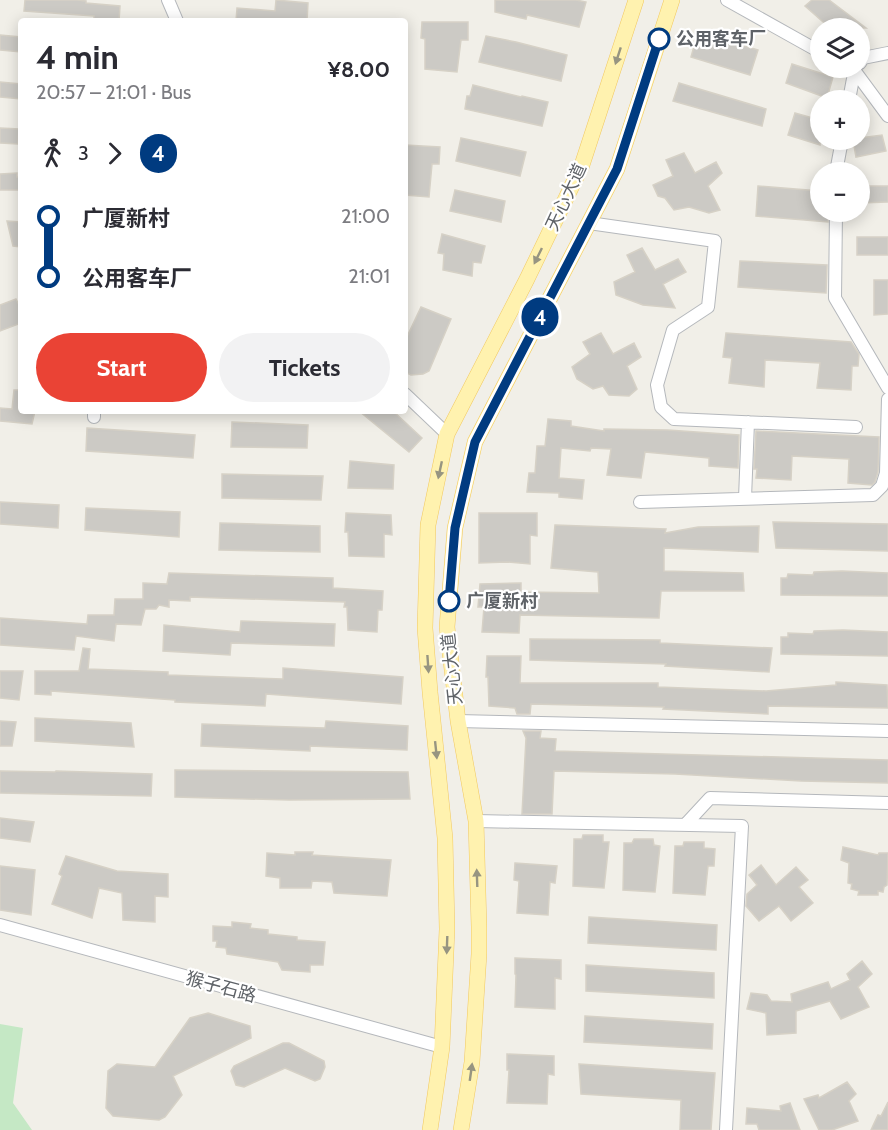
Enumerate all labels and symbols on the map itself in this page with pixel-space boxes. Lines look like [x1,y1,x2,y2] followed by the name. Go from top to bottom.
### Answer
[648,28,670,50] marker: 公用客车厂
[676,28,766,50] place label: 公用客车厂
[613,47,622,65] one-way arrow
[541,160,591,234] street label: 天心大道
[534,247,543,264] one-way arrow
[520,298,560,336] line badge: 4
[435,461,444,480] one-way arrow
[438,590,460,612] marker: 广厦新村
[466,590,538,612] place label: 广厦新村
[437,632,467,706] street label: 天心大道
[423,654,432,673] one-way arrow
[431,741,441,760] one-way arrow
[473,868,482,887] one-way arrow
[442,935,451,954] one-way arrow
[183,967,259,1007] street label: 猴子石路
[466,1063,476,1082] one-way arrow

